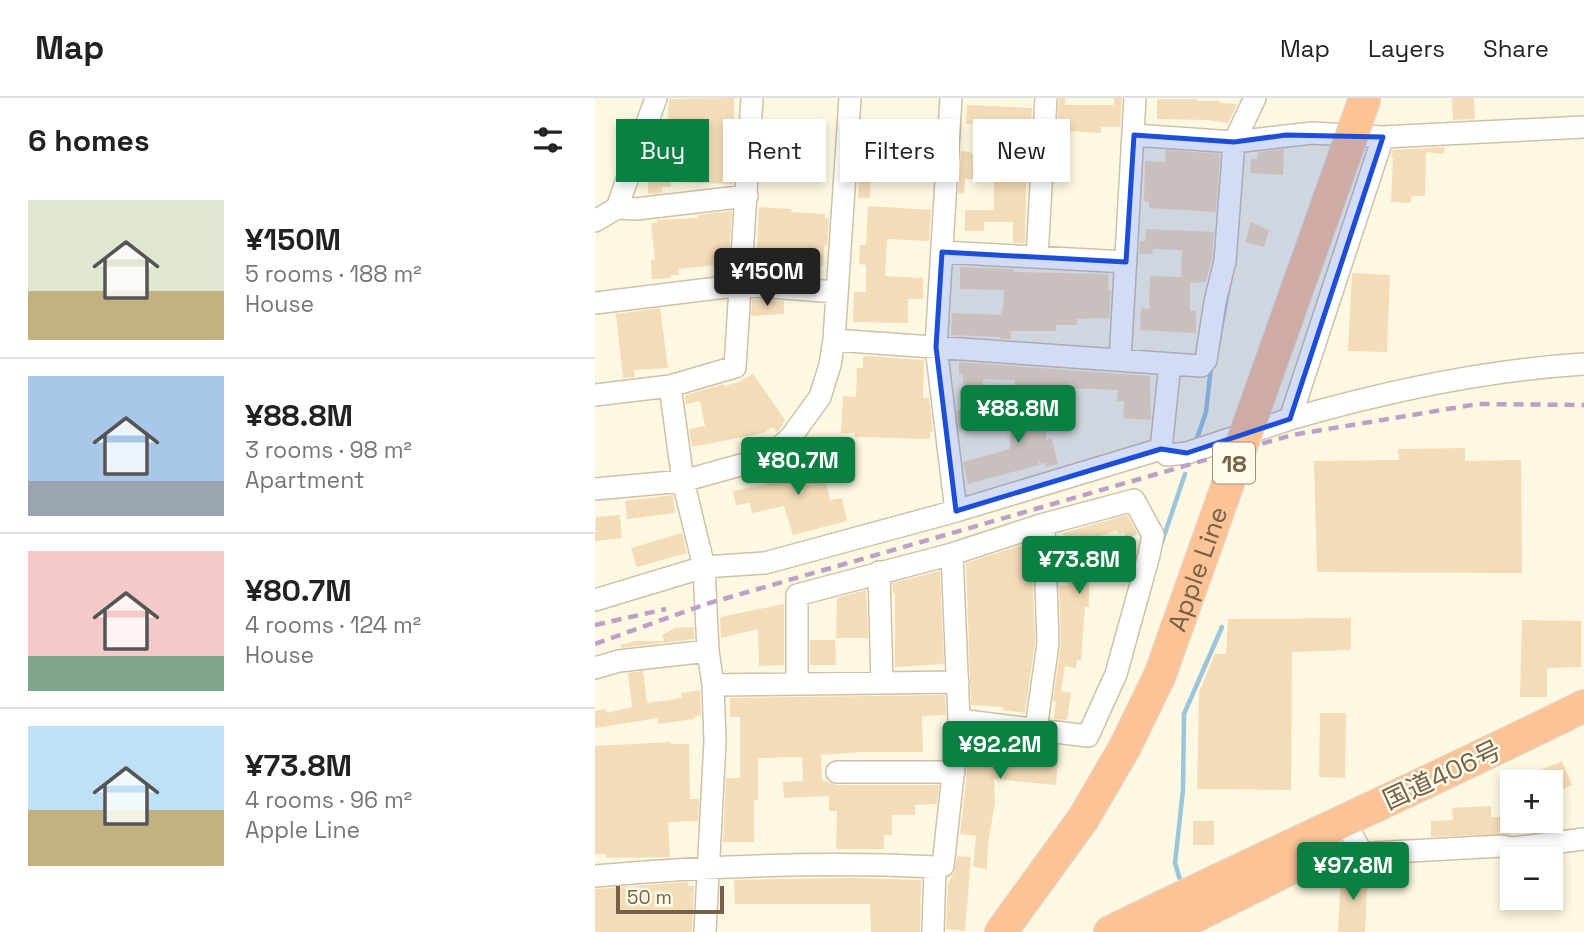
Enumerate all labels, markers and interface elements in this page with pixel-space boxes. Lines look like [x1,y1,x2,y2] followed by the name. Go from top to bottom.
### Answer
[35,27,104,69] text: Map
[1280,33,1330,64] text: Map
[1368,33,1445,64] text: Layers
[1483,33,1549,64] text: Share
[616,119,709,182] chip: Buy
[723,119,826,182] chip: Rent
[840,119,959,182] chip: Filters
[973,119,1070,182] chip: New
[28,121,150,160] text: 6 homes
[529,121,567,159] icon: filters
[245,220,341,259] text: ¥150M
[84,228,168,312] icon: home
[718,248,816,308] pin: ¥150M
[730,256,804,286] text: ¥150M
[245,259,422,289] text: 5 rooms · 188 m²
[245,289,314,319] text: House
[961,386,1075,445] pin: ¥88.8M
[977,393,1059,423] text: ¥88.8M
[245,396,353,435] text: ¥88.8M
[84,404,168,488] icon: home
[245,435,412,465] text: 3 rooms · 98 m²
[741,438,855,497] pin: ¥80.7M
[1213,442,1255,484] road number: 18
[757,445,839,475] text: ¥80.7M
[245,465,365,495] text: Apartment
[1160,502,1236,636] street label: Apple Line
[1022,536,1136,596] pin: ¥73.8M
[1038,544,1120,574] text: ¥73.8M
[245,571,352,610] text: ¥80.7M
[84,579,168,663] icon: home
[245,610,421,640] text: 4 rooms · 124 m²
[245,640,314,670] text: House
[943,722,1057,781] pin: ¥92.2M
[959,729,1041,759] text: ¥92.2M
[1377,733,1507,817] street label: 国道406号
[245,746,352,785] text: ¥73.8M
[84,754,168,838] icon: home
[1500,770,1563,910] map controls
[1500,770,1563,833] button: +
[245,785,412,815] text: 4 rooms · 96 m²
[245,815,360,845] text: Apple Line
[1296,842,1410,902] pin: ¥97.8M
[1500,847,1563,910] button: −
[1313,850,1393,880] text: ¥97.8M
[616,883,725,915] scale bar
[627,885,672,910] text: 50 m

